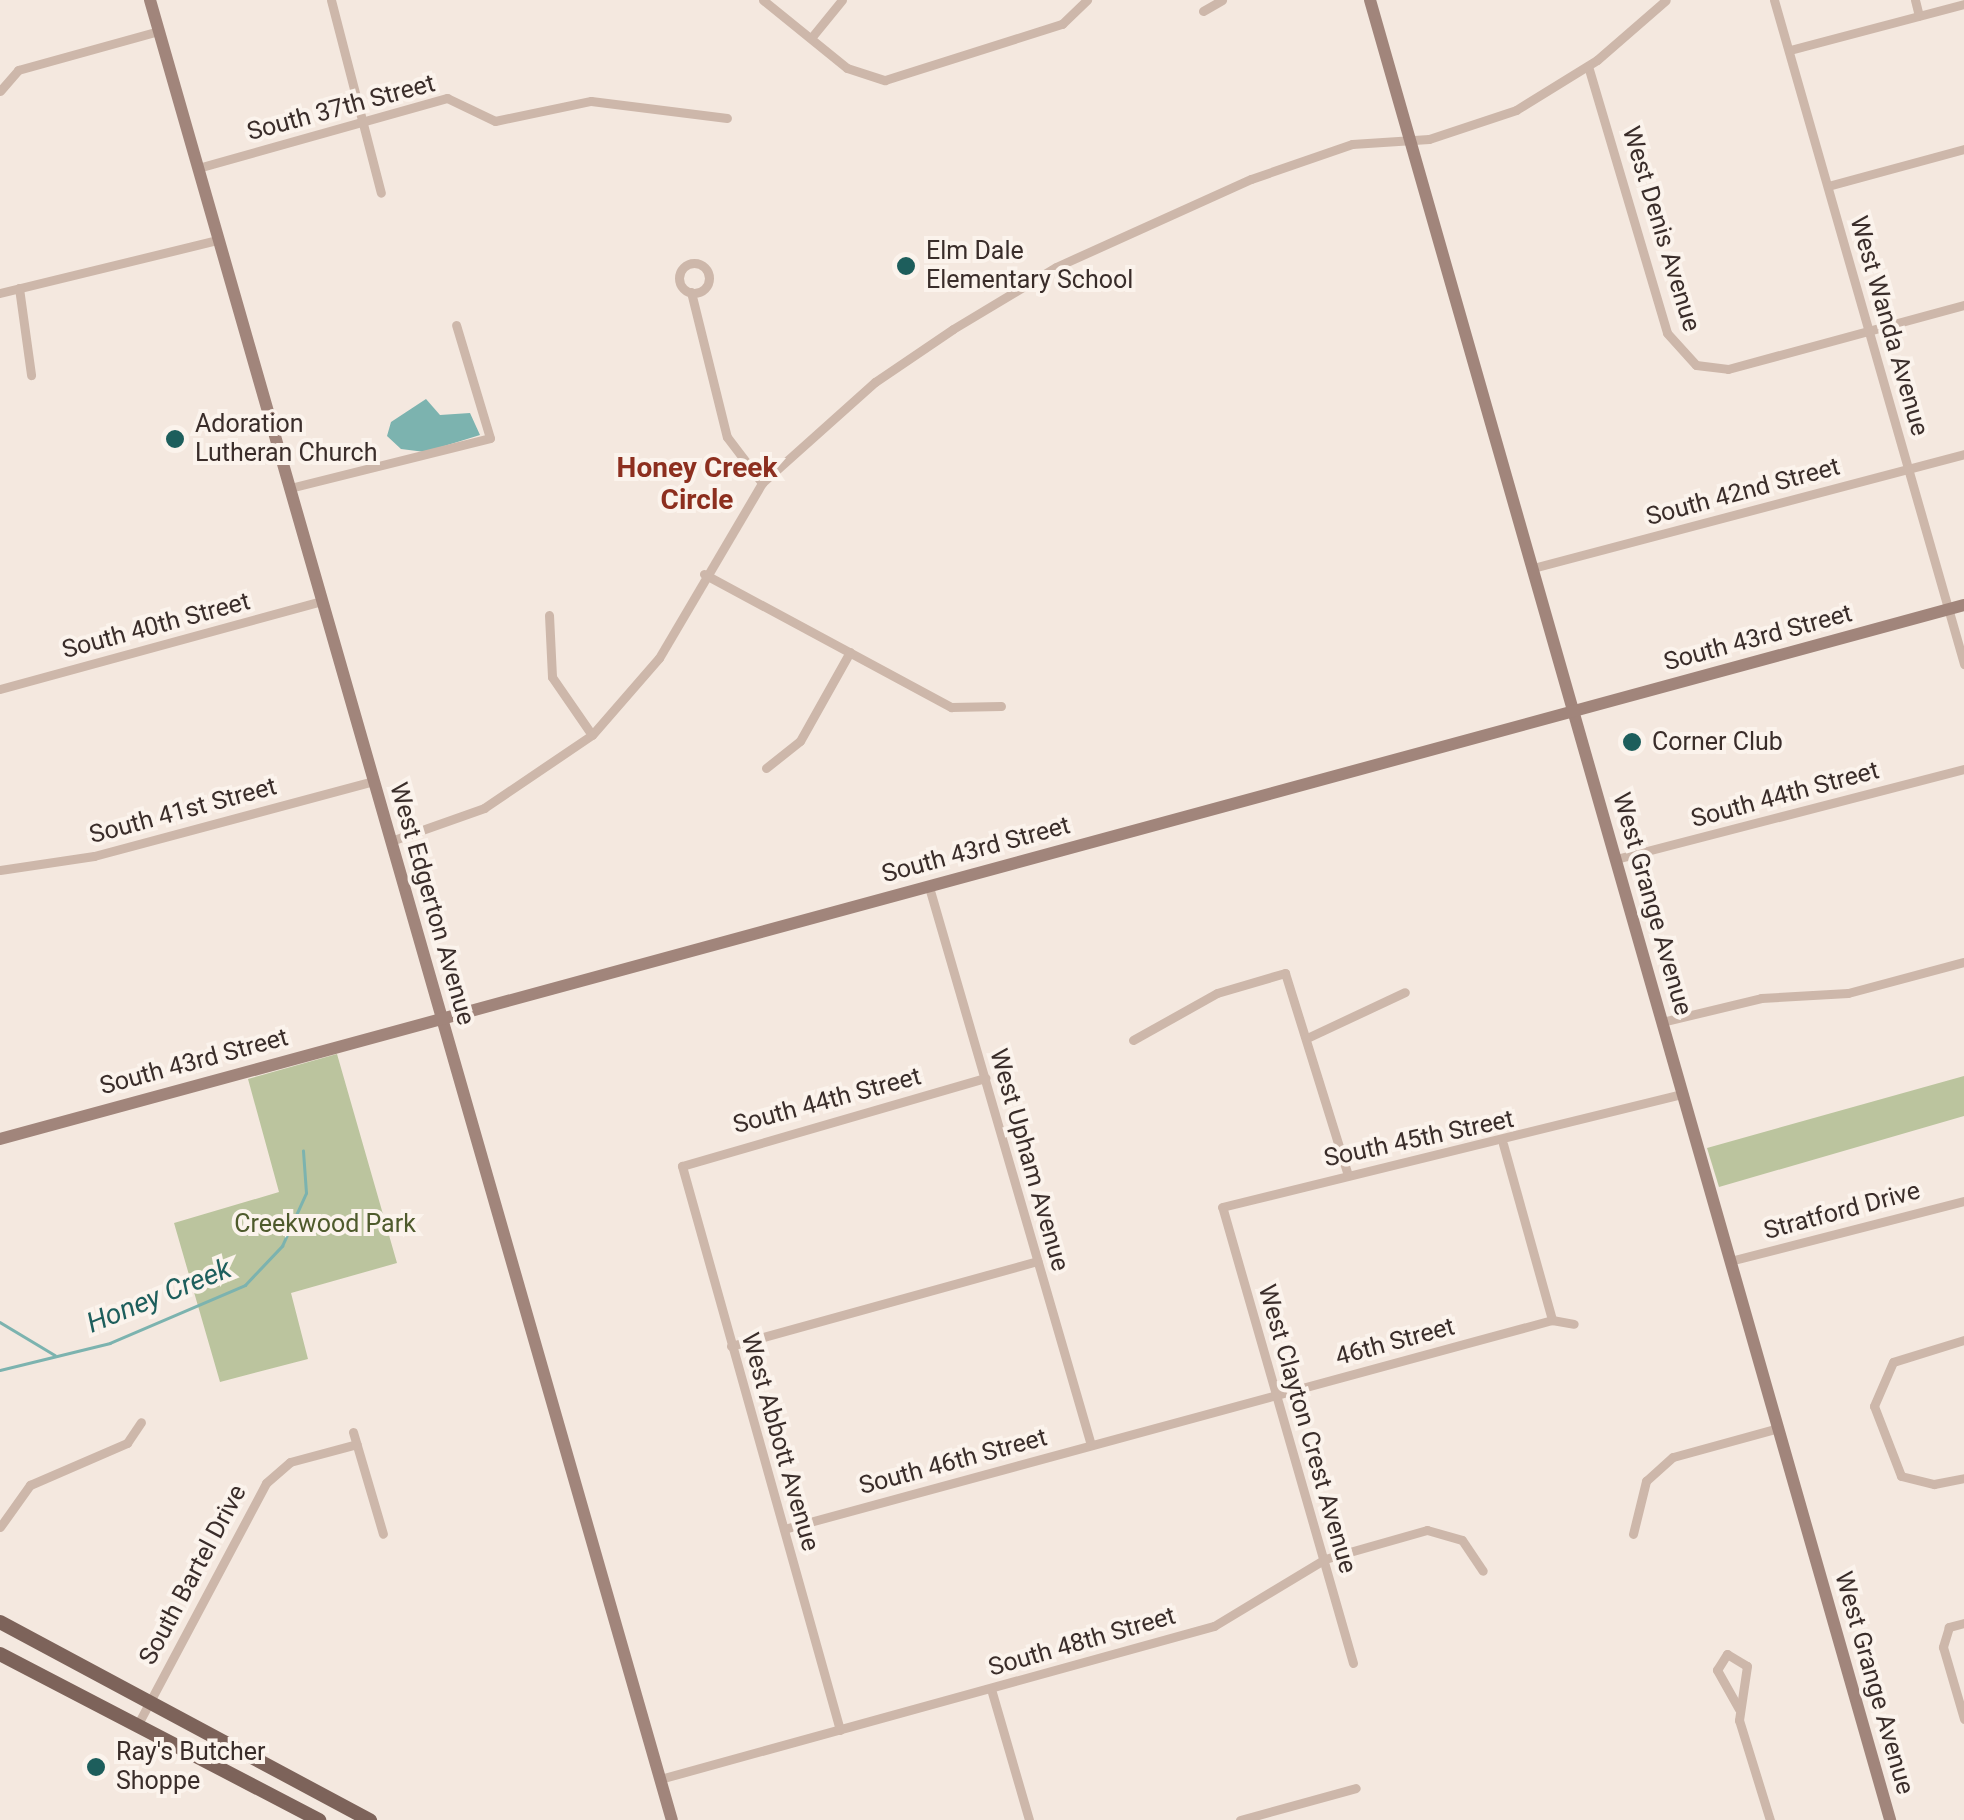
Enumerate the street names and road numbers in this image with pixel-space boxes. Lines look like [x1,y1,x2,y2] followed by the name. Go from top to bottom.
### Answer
[244,69,438,147] street label: South 37th Street
[1616,123,1706,335] street label: West Denis Avenue
[1843,213,1935,439] street label: West Wanda Avenue
[1643,452,1843,532] street label: South 42nd Street
[59,587,253,665] street label: South 40th Street
[1661,598,1855,678] street label: South 43rd Street
[1688,756,1882,834] street label: South 44th Street
[86,772,280,850] street label: South 41st Street
[383,779,481,1029] street label: West Edgerton Avenue
[1606,789,1698,1019] street label: West Grange Avenue
[879,810,1073,890] street label: South 43rd Street
[97,1022,291,1102] street label: South 43rd Street
[983,1045,1075,1275] street label: West Upham Avenue
[730,1062,924,1140] street label: South 44th Street
[1321,1104,1517,1174] street label: South 45th Street
[1761,1176,1923,1246] street label: Stratford Drive
[1251,1281,1363,1577] street label: West Clayton Crest Avenue
[1332,1312,1458,1372] street label: 46th Street
[735,1330,825,1554] street label: West Abbott Avenue
[856,1423,1050,1501] street label: South 46th Street
[133,1480,253,1670] street label: South Bartel Drive
[1828,1568,1920,1798] street label: West Grange Avenue
[985,1601,1179,1683] street label: South 48th Street

